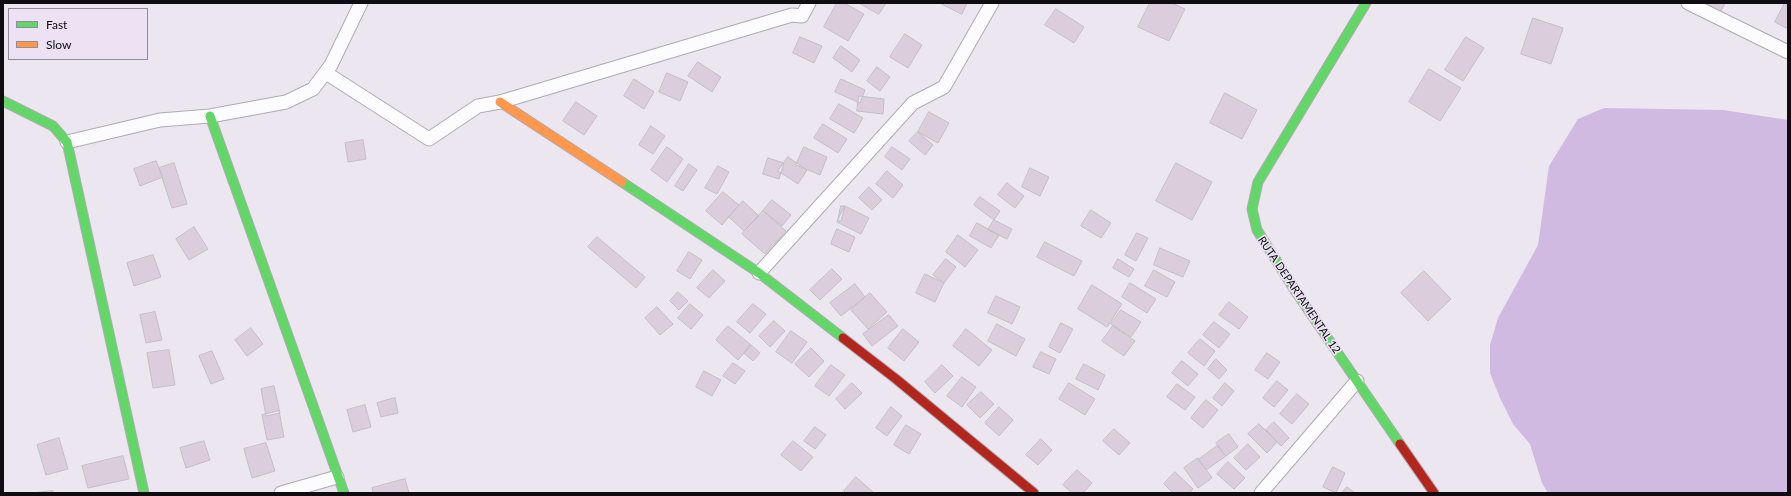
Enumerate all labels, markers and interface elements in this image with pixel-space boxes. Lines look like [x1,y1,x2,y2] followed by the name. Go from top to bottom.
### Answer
[8,8,148,60] legend
[46,17,67,32] text: Fast
[46,37,71,52] text: Slow
[1255,234,1343,356] street label: RUTA DEPARTAMENTAL 12

